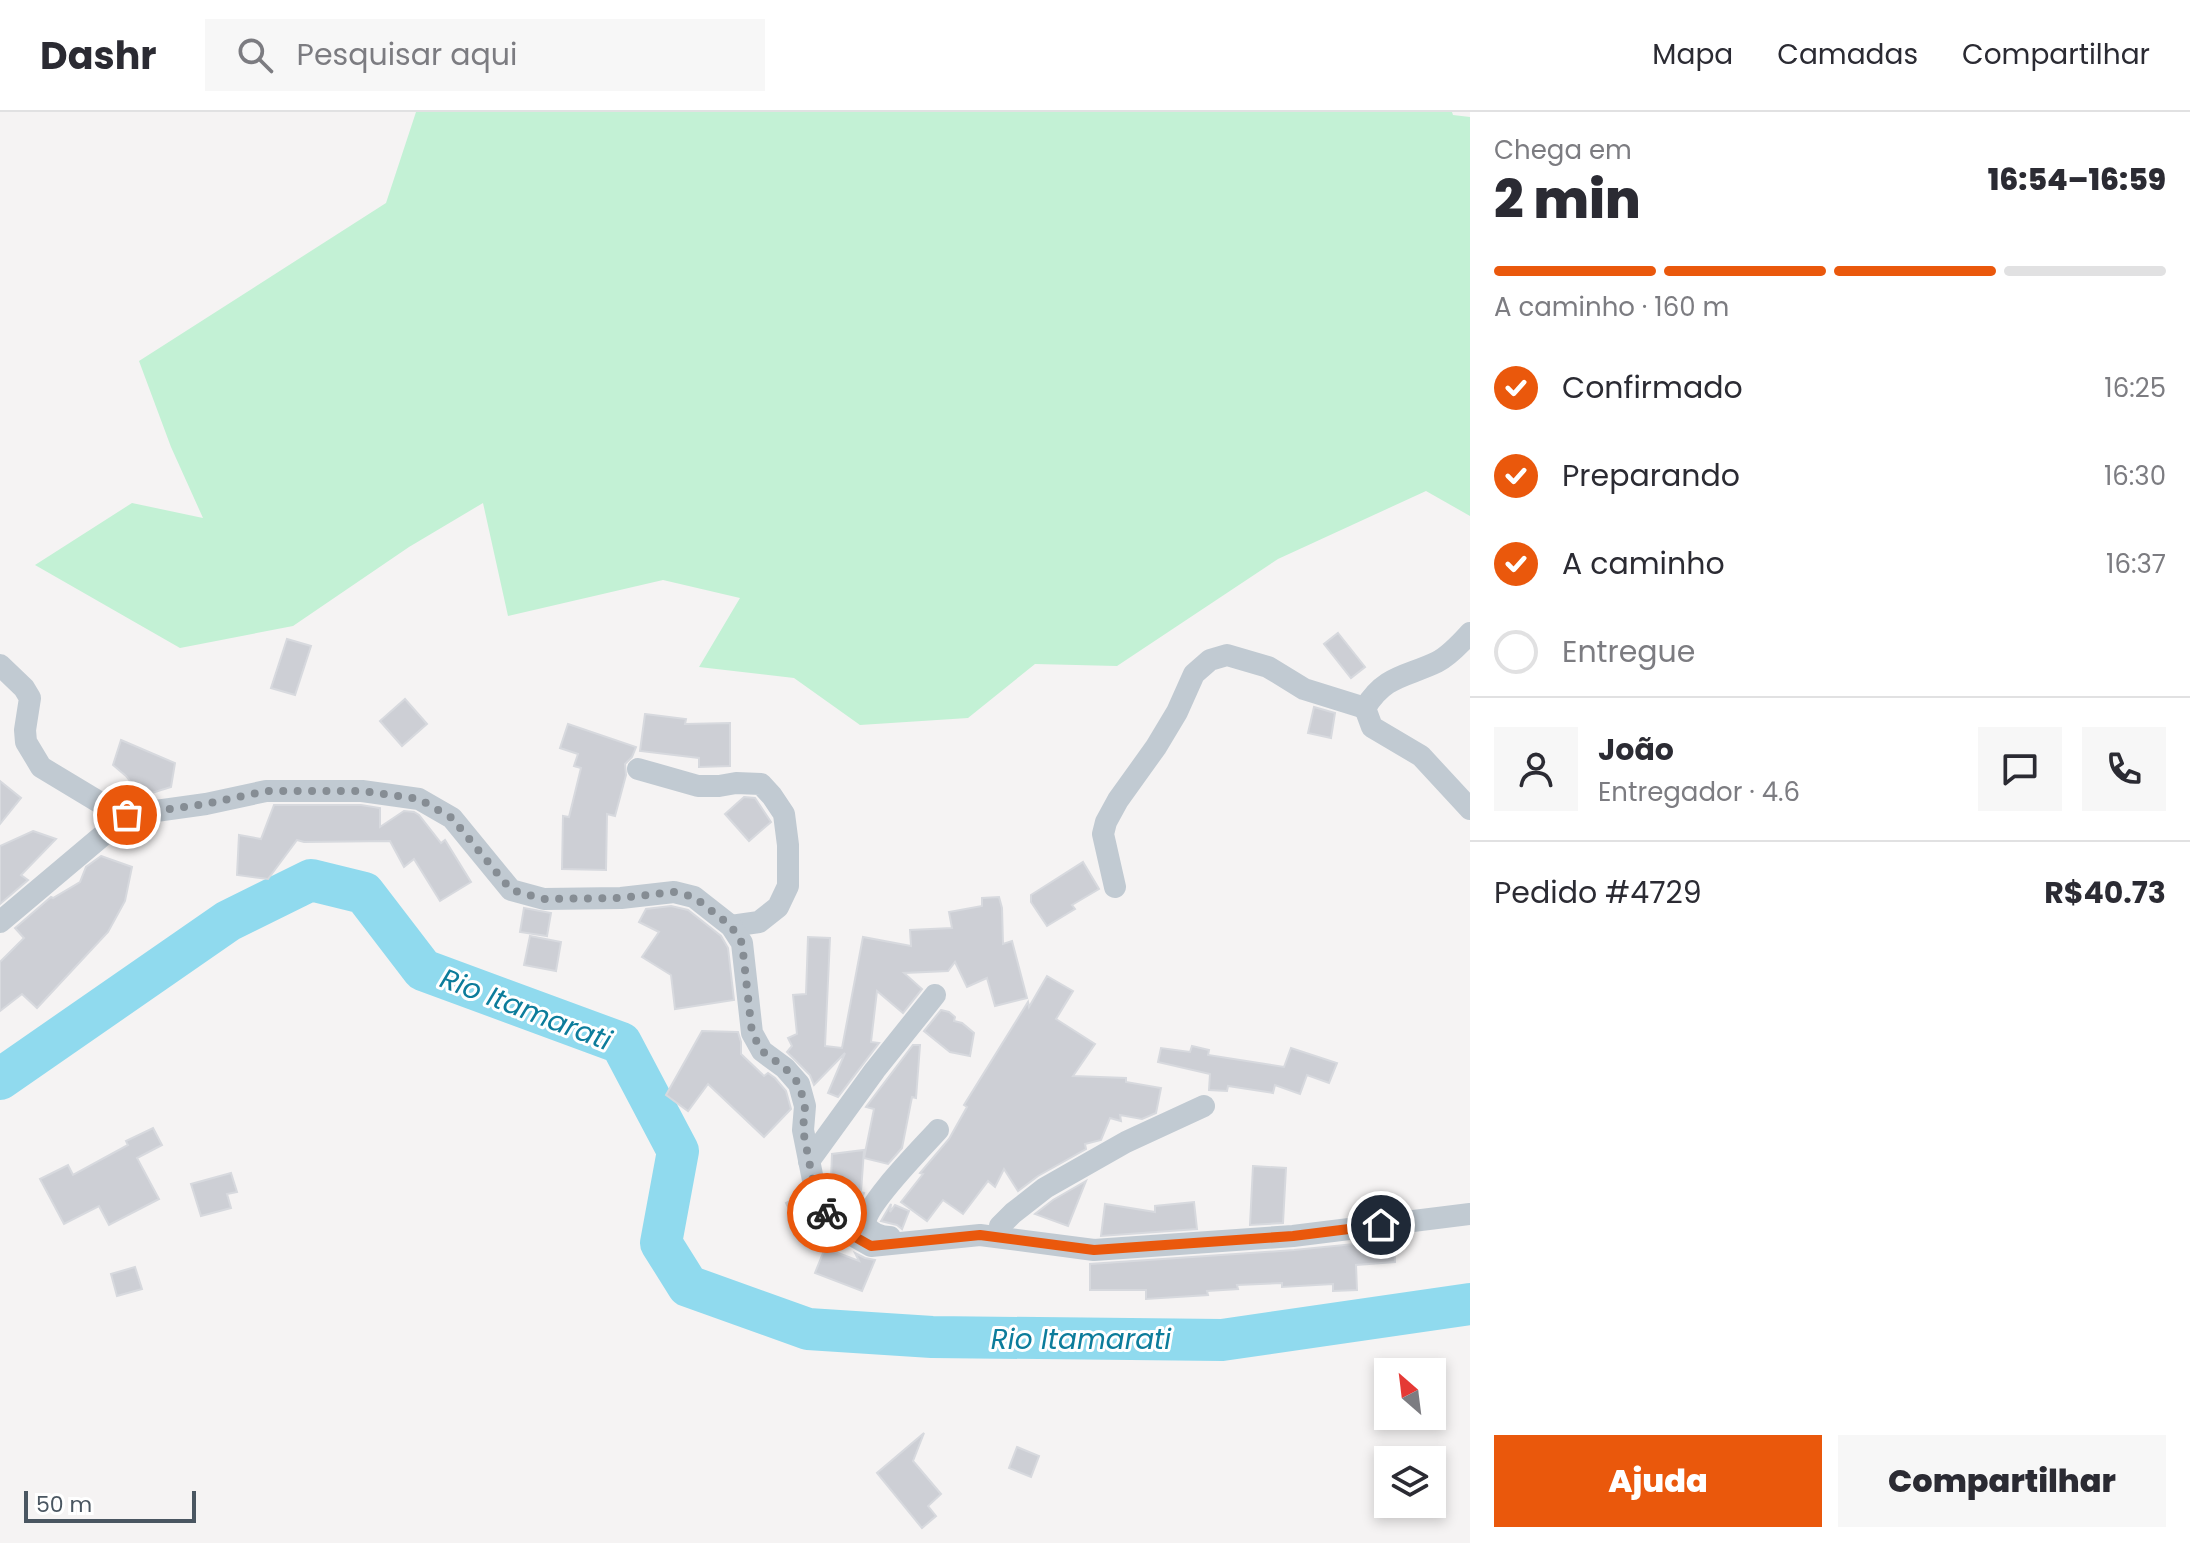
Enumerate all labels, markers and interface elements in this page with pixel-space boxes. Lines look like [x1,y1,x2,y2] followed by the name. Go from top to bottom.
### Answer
[205,19,765,91] search box
[40,29,157,82] text: Dashr
[233,33,277,77] icon: search
[297,33,517,76] text: Pesquisar aqui
[1652,35,1733,74] text: Mapa
[1777,35,1918,74] text: Camadas
[1962,35,2150,74] text: Compartilhar
[1494,132,1632,168] text: Chega em
[1988,158,2166,201] text: 16:54–16:59
[1494,163,1641,236] text: 2 min
[1494,289,1729,325] text: A caminho · 160 m
[1494,366,1538,410] icon: check
[1562,366,1743,409] text: Confirmado
[2104,370,2166,406] text: 16:25
[1494,454,1538,498] icon: check
[1562,454,1740,497] text: Preparando
[2104,458,2166,494] text: 16:30
[1494,542,1538,586] icon: check
[1562,542,1725,585] text: A caminho
[2106,546,2166,582] text: 16:37
[1562,630,1695,673] text: Entregue
[1494,727,1578,811] button: person
[1978,727,2062,811] button: chat
[2082,727,2166,811] button: phone
[1598,728,1674,771] text: João
[1598,774,1800,810] text: Entregador · 4.6
[93,781,161,849] pin
[105,793,149,837] icon: bag
[1494,871,1702,914] text: Pedido #4729
[2044,871,2166,914] text: R$40.73
[435,959,618,1060] water label: Rio Itamarati
[787,1173,867,1253] courier
[805,1191,849,1235] icon: bike
[1347,1191,1415,1259] pin
[1359,1203,1403,1247] icon: home
[991,1320,1172,1359] water label: Rio Itamarati
[1374,1358,1446,1430] north arrow
[1374,1358,1446,1518] map controls
[1494,1435,1822,1527] button: Ajuda
[1838,1435,2166,1527] button: Compartilhar
[1374,1446,1446,1518] button: layers
[24,1487,196,1523] scale bar
[36,1489,92,1520] text: 50 m

